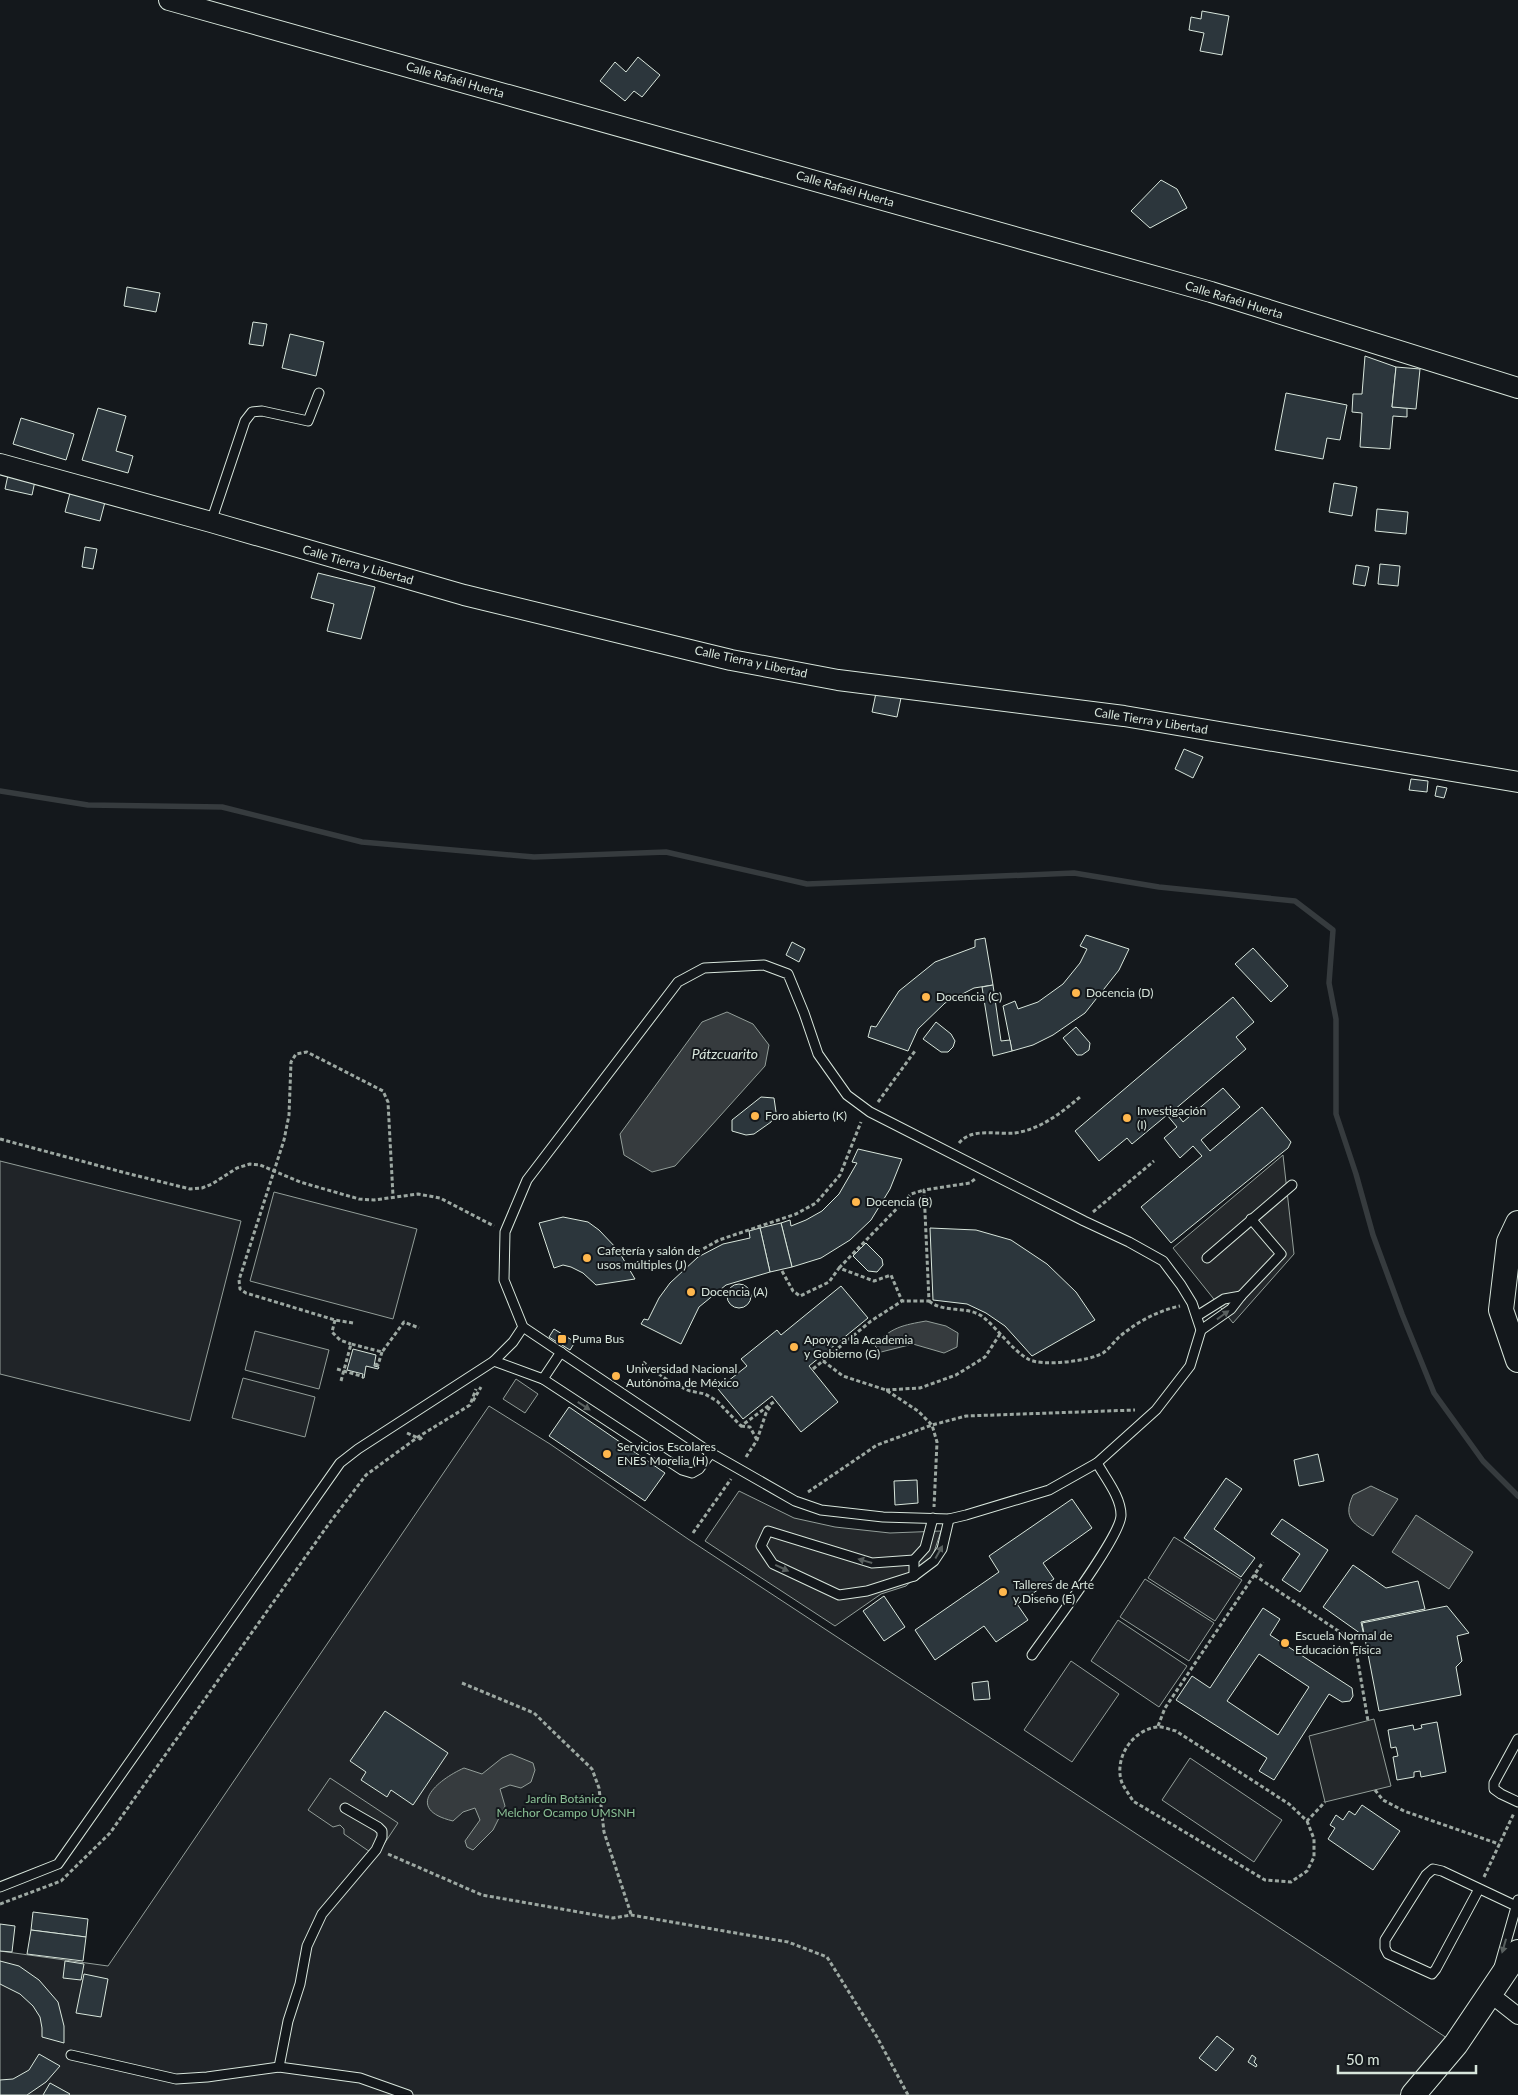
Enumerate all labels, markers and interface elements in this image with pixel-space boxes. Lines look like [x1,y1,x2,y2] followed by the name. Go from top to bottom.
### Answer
[404,58,506,101] street label: Calle Rafaél Huerta
[794,167,896,210] street label: Calle Rafaél Huerta
[1183,278,1285,322] street label: Calle Rafaél Huerta
[301,541,415,588] street label: Calle Tierra y Libertad
[693,642,809,681] street label: Calle Tierra y Libertad
[1093,704,1209,737] street label: Calle Tierra y Libertad
[1086,985,1153,1000] place label: Docencia (D)
[1070,987,1082,999] marker: Docencia (D)
[936,989,1002,1004] place label: Docencia (C)
[920,991,932,1003] marker: Docencia (C)
[692,1045,758,1062] water label: Pátzcuarito
[1137,1103,1206,1132] place label: Investigación (I)
[765,1108,847,1123] place label: Foro abierto (K)
[749,1110,761,1122] marker: Foro abierto (K)
[1121,1112,1133,1124] marker: Investigación (I)
[866,1194,932,1209] place label: Docencia (B)
[850,1196,862,1208] marker: Docencia (B)
[597,1243,700,1272] place label: Cafetería y salón de usos múltiples (J)
[581,1252,593,1264] marker: Cafetería y salón de usos múltiples (J)
[701,1284,768,1299] place label: Docencia (A)
[685,1286,697,1298] marker: Docencia (A)
[1216,1310,1230,1320] one-way arrow
[572,1331,624,1346] place label: Puma Bus
[804,1332,913,1361] place label: Apoyo a la Academia y Gobierno (G)
[556,1333,568,1345] marker: Puma Bus
[788,1341,800,1353] marker: Apoyo a la Academia y Gobierno (G)
[626,1361,739,1390] place label: Universidad Nacional Autónoma de México
[610,1370,622,1382] marker: Universidad Nacional Autónoma de México
[577,1401,591,1411] one-way arrow
[617,1439,716,1468] place label: Servicios Escolares ENES Morelia (H)
[601,1448,613,1460] marker: Servicios Escolares ENES Morelia (H)
[935,1544,943,1559] one-way arrow
[858,1557,873,1565] one-way arrow
[775,1564,789,1572] one-way arrow
[1013,1577,1094,1606] place label: Talleres de Arte y Diseño (E)
[997,1586,1009,1598] marker: Talleres de Arte y Diseño (E)
[1295,1628,1393,1657] place label: Escuela Normal de Educación Física
[1279,1637,1291,1649] marker: Escuela Normal de Educación Física
[496,1791,636,1820] park label: Jardín Botánico Melchor Ocampo UMSNH
[1500,1939,1508,1954] one-way arrow
[1338,2042,1476,2074] scale bar
[1346,2050,1380,2068] text: 50 m

